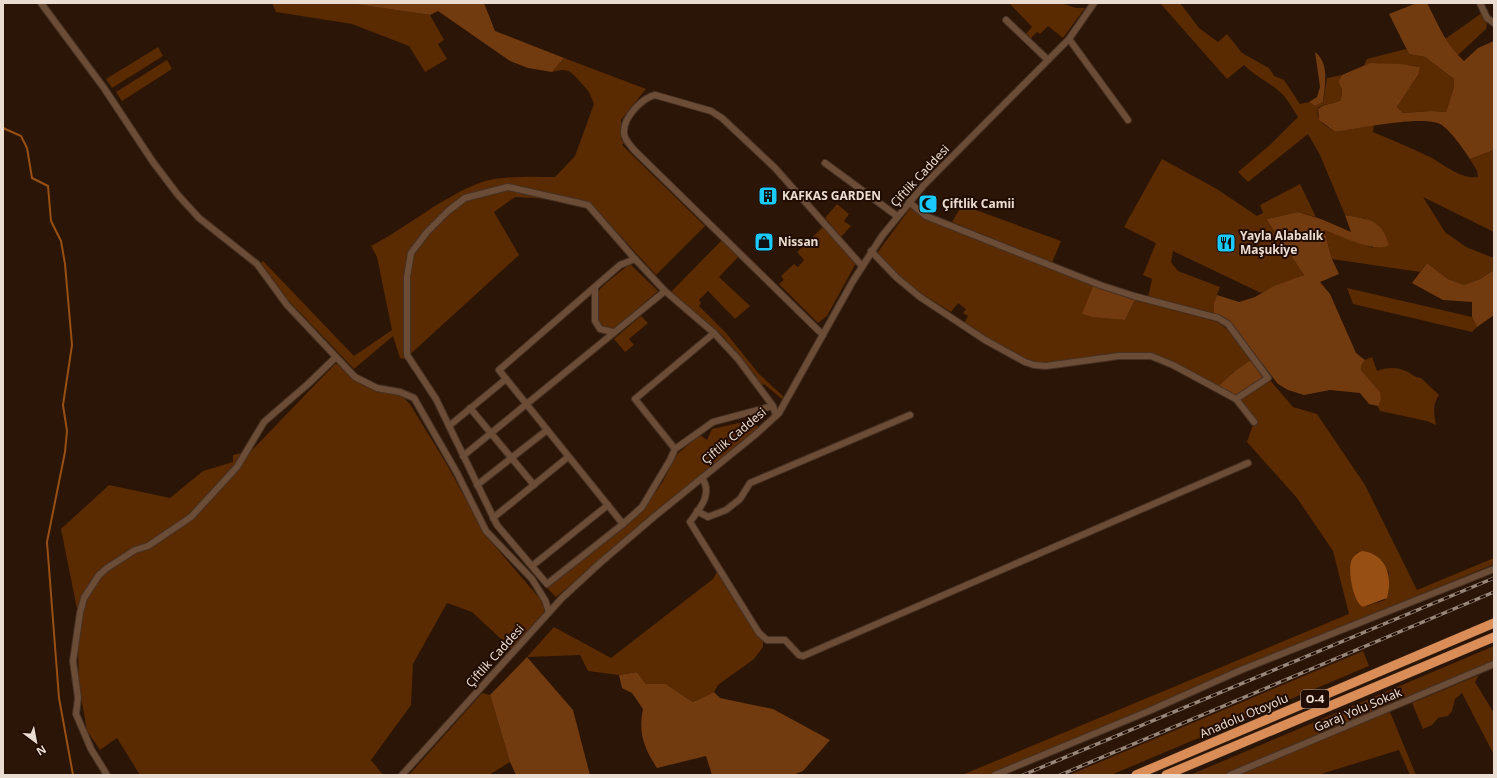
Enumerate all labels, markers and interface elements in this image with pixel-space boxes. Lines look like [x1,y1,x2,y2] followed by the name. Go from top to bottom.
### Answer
[886,141,953,211] street label: Çiftlik Caddesi
[757,185,779,207] building icon: KAFKAS GARDEN
[782,187,881,204] place label: KAFKAS GARDEN
[917,193,939,215] mosque icon: Çiftlik Camii
[942,195,1015,212] place label: Çiftlik Camii
[1240,227,1324,258] place label: Yayla Alabalık Maşukiye
[753,231,775,253] shop icon: Nissan
[1215,232,1237,254] restaurant icon: Yayla Alabalık Maşukiye
[778,233,818,250] place label: Nissan
[698,404,770,468] street label: Çiftlik Caddesi
[462,620,528,691] street label: Çiftlik Caddesi
[1311,683,1405,736] street label: Garaj Yolu Sokak
[1197,689,1291,742] street label: Anadolu Otoyolu
[1301,690,1329,708] road number: O-4
[16,722,56,762] north arrow
[34,742,49,760] text: N

